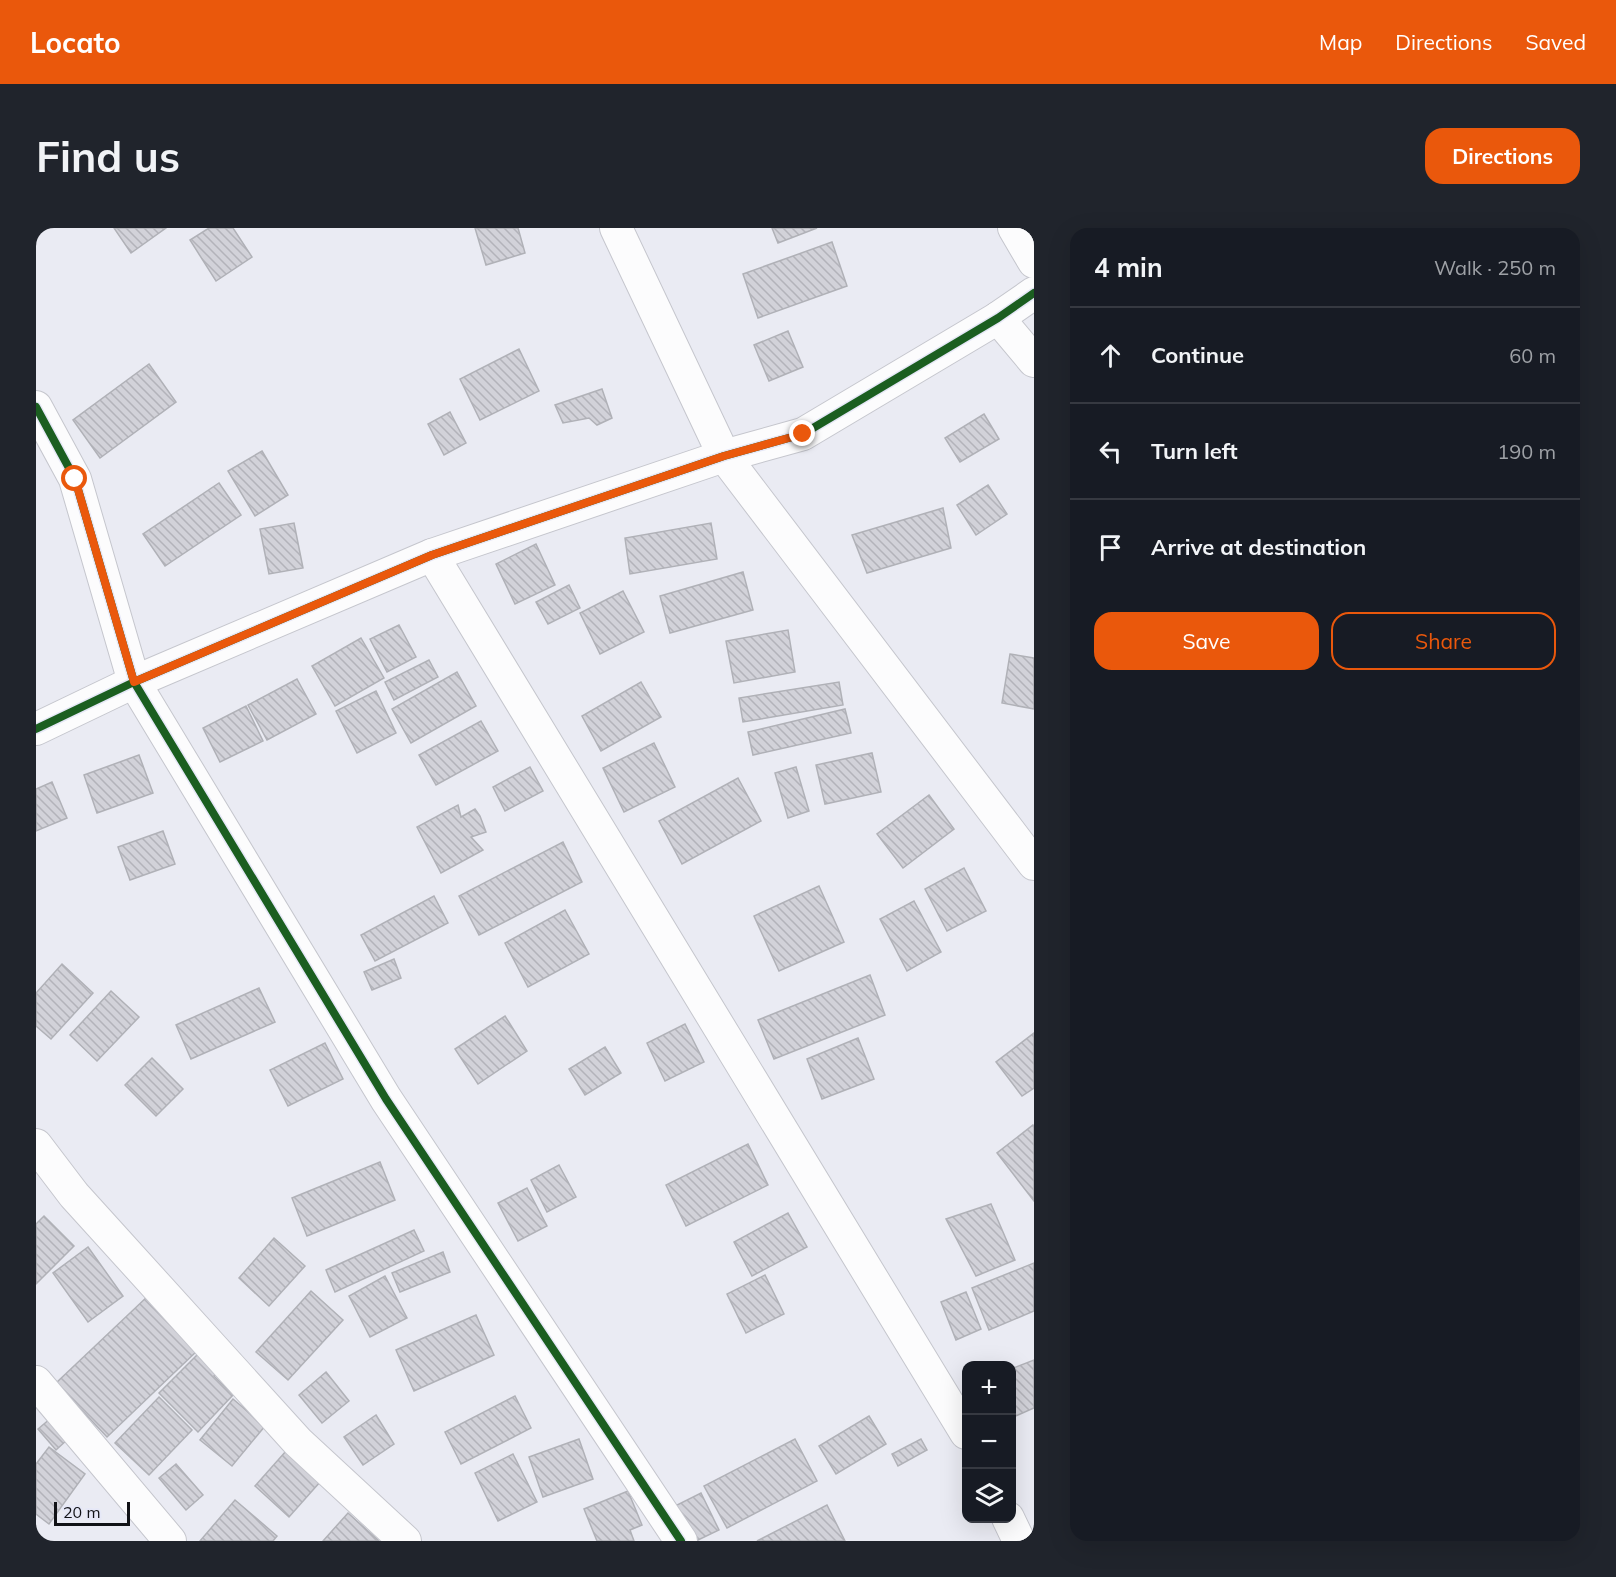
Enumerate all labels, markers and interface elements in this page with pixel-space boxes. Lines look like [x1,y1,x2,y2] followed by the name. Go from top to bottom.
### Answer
[30,25,121,60] text: Locato
[1319,29,1362,55] text: Map
[1395,29,1492,55] text: Directions
[1525,29,1586,55] text: Saved
[1425,128,1580,184] button: Directions
[36,130,180,183] text: Find us
[1094,251,1163,284] text: 4 min
[1434,255,1556,280] text: Walk · 250 m
[1094,339,1127,372] icon: ahead
[1151,341,1244,369] text: Continue
[1509,343,1556,368] text: 60 m
[789,420,815,446] route end
[1094,435,1127,468] icon: left
[1151,437,1238,465] text: Turn left
[1497,439,1556,464] text: 190 m
[61,465,87,491] route start
[1094,531,1127,564] icon: arrive
[1151,533,1366,561] text: Arrive at destination
[1094,612,1319,670] button: Save
[1331,612,1556,670] button: Share
[962,1361,1016,1523] map controls
[962,1361,1016,1415] button: +
[962,1415,1016,1469] button: −
[962,1469,1016,1523] button: layers
[54,1499,130,1526] scale bar
[63,1502,100,1522] text: 20 m

